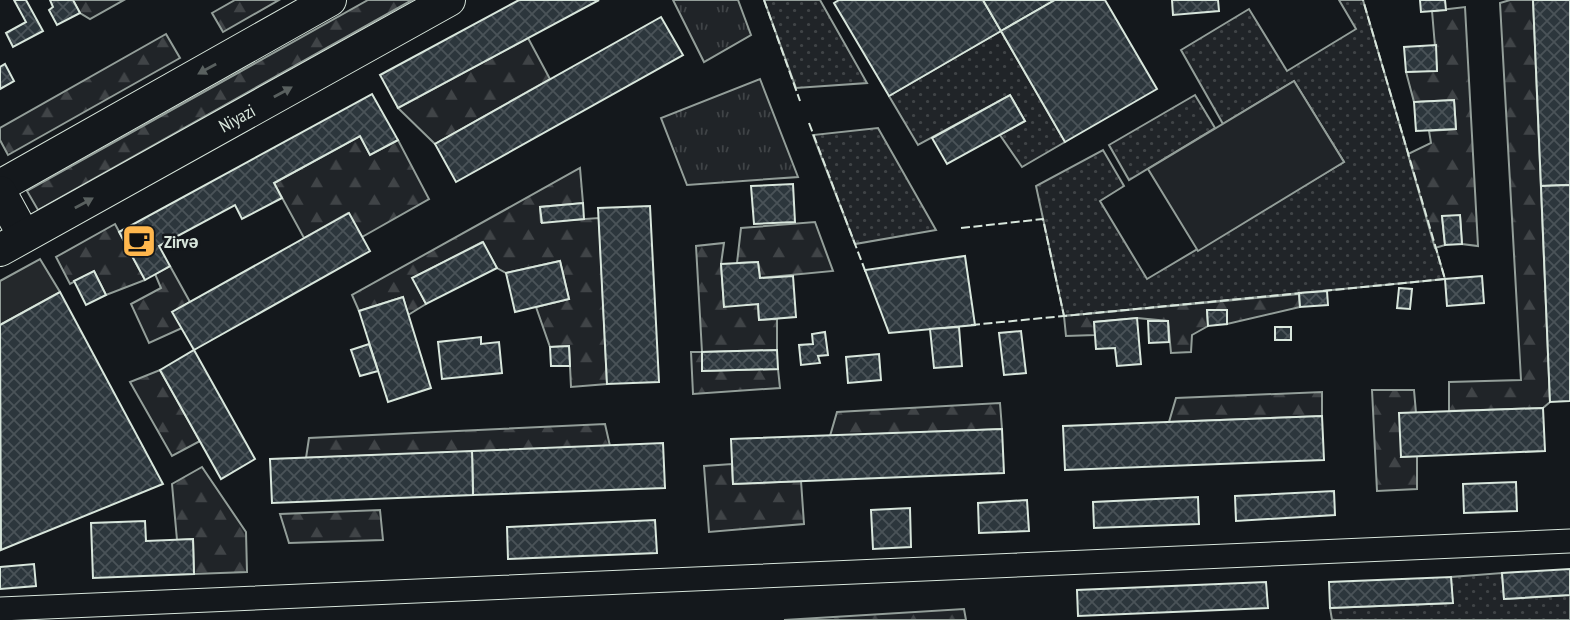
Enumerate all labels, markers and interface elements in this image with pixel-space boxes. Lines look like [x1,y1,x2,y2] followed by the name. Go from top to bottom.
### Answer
[197,63,216,75] one-way arrow
[273,86,293,98] one-way arrow
[215,99,259,137] street label: Niyazi
[74,197,94,209] one-way arrow
[120,222,158,260] cafe icon: Zirvə
[164,230,199,253] place label: Zirvə

